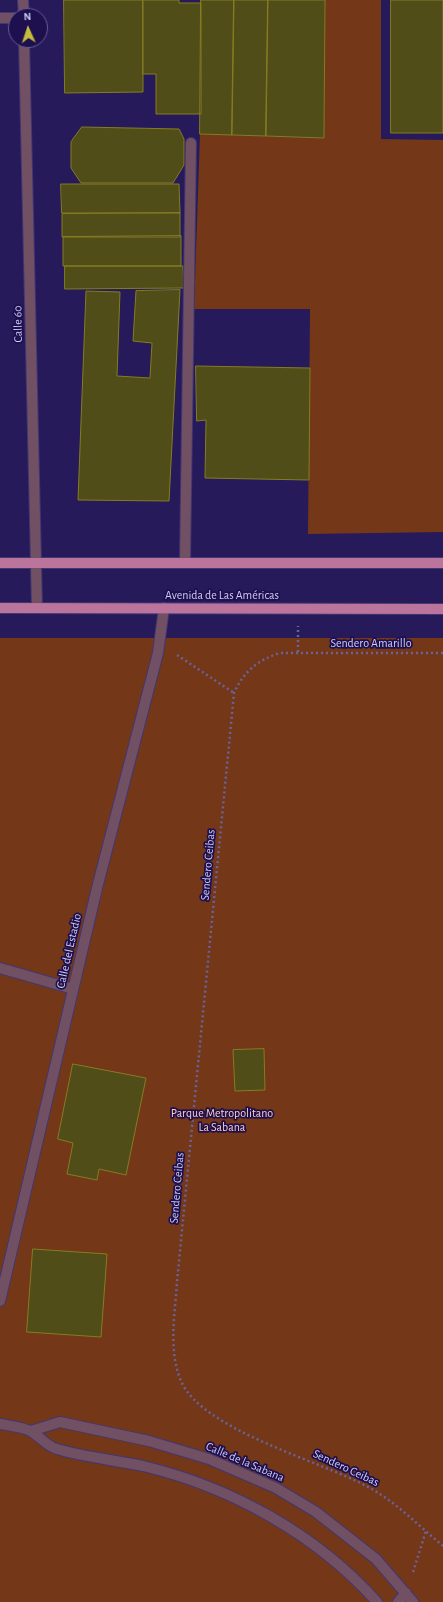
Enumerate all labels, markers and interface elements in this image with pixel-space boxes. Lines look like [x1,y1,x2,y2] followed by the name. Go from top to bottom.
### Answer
[8,8,48,48] north arrow
[23,11,32,22] text: N
[10,305,26,343] street label: Calle 60
[165,588,279,602] street label: Avenida de Las Américas
[330,636,412,650] street label: Sendero Amarillo
[198,829,218,901] street label: Sendero Ceibas
[53,912,85,990] street label: Calle del Estadio
[171,1106,273,1134] park label: Parque Metropolitano La Sabana
[167,1152,187,1224] street label: Sendero Ceibas
[204,1439,286,1485] street label: Calle de la Sabana
[311,1446,381,1490] street label: Sendero Ceibas

